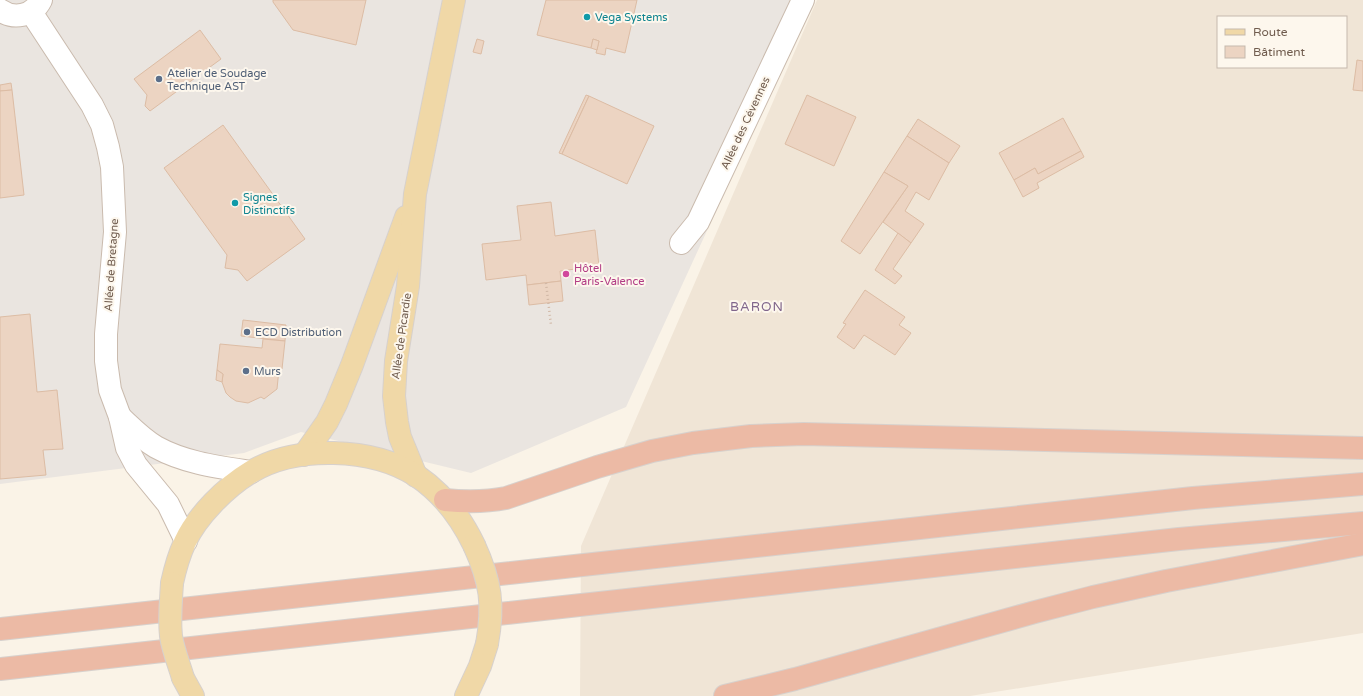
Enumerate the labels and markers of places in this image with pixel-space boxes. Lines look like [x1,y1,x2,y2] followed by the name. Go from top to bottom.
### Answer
[595,11,668,24] place label: Vega Systems
[582,12,592,22] marker: Vega Systems
[167,67,267,93] place label: Atelier de Soudage Technique AST
[154,74,164,84] marker: Atelier de Soudage Technique AST
[243,191,295,217] place label: Signes Distinctifs
[230,198,240,208] marker: Signes Distinctifs
[574,262,645,288] place label: Hôtel Paris-Valence
[561,269,571,279] marker: Hôtel Paris-Valence
[255,326,342,339] place label: ECD Distribution
[242,327,252,337] marker: ECD Distribution
[254,365,281,378] place label: Murs
[241,366,251,376] marker: Murs

